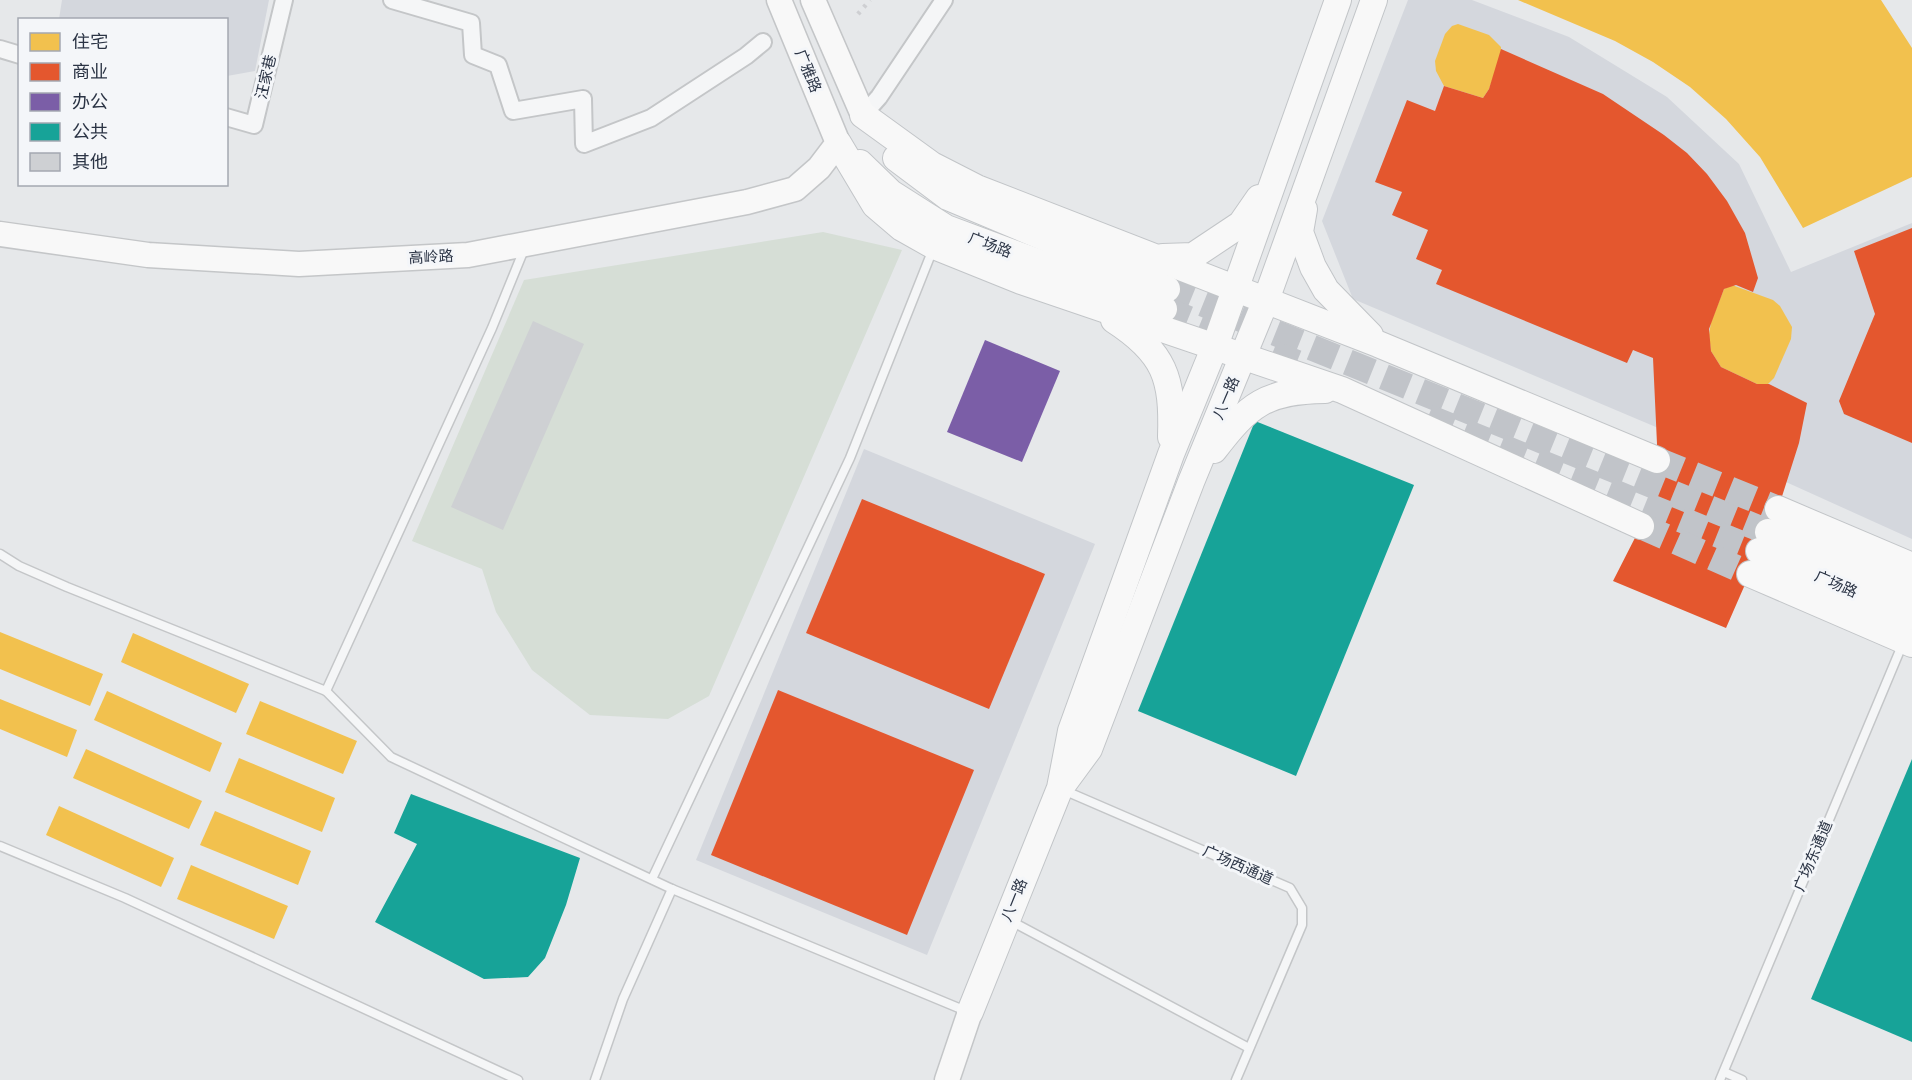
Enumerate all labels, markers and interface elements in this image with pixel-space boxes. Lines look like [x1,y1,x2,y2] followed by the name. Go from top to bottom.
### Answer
[18,18,228,186] legend
[72,30,108,52] text: 住宅
[792,46,826,95] street label: 广雅路
[251,53,279,101] street label: 汪家巷
[72,60,108,82] text: 商业
[72,90,108,112] text: 办公
[72,120,108,142] text: 公共
[72,150,108,172] text: 其他
[966,228,1015,261] street label: 广场路
[408,246,454,266] street label: 高岭路
[1208,373,1242,422] street label: 八一路
[1812,566,1861,600] street label: 广场路
[1789,818,1835,894] street label: 广场东通道
[1200,841,1276,888] street label: 广场西通道
[996,875,1030,924] street label: 八一路

